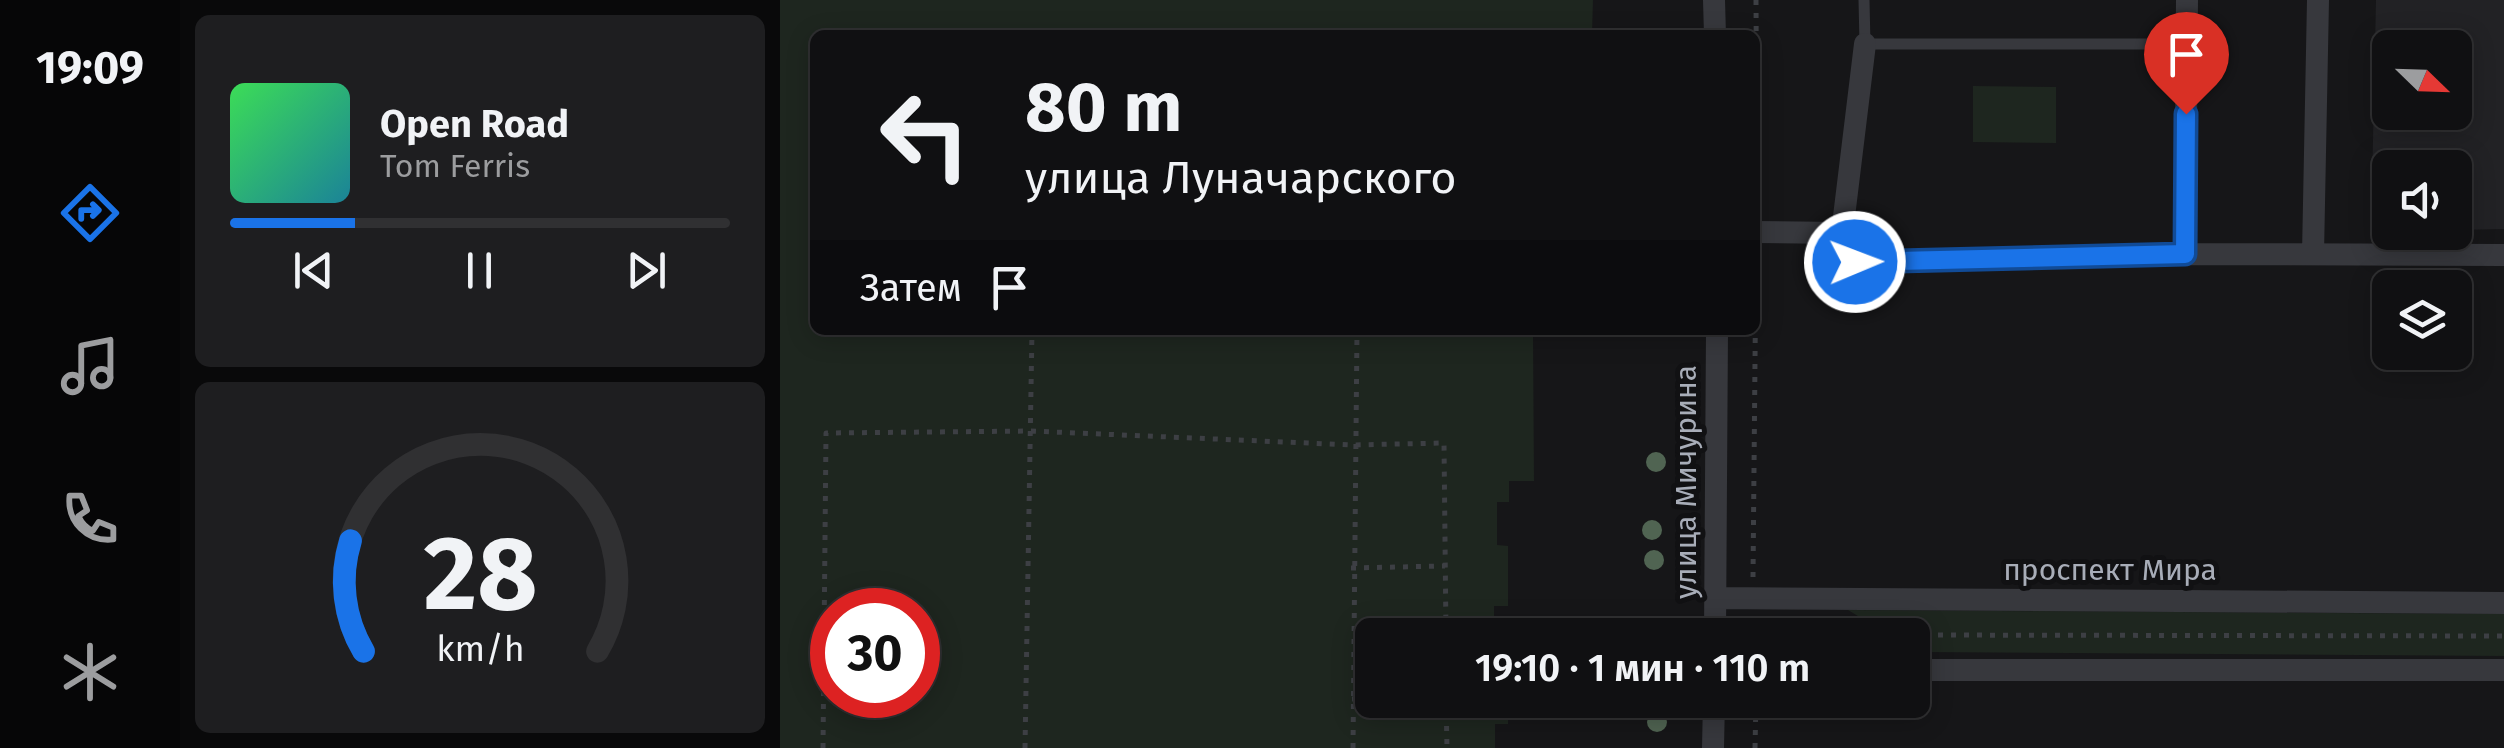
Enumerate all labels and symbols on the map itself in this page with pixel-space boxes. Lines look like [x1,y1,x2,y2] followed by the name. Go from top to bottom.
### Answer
[2144,12,2229,115] pin
[2372,30,2472,130] north arrow
[1803,210,1907,314] position arrow
[1668,365,1704,599] street label: улица Мичурина
[2003,552,2217,588] street label: проспект Мира
[810,588,940,718] speed limit sign: 30

